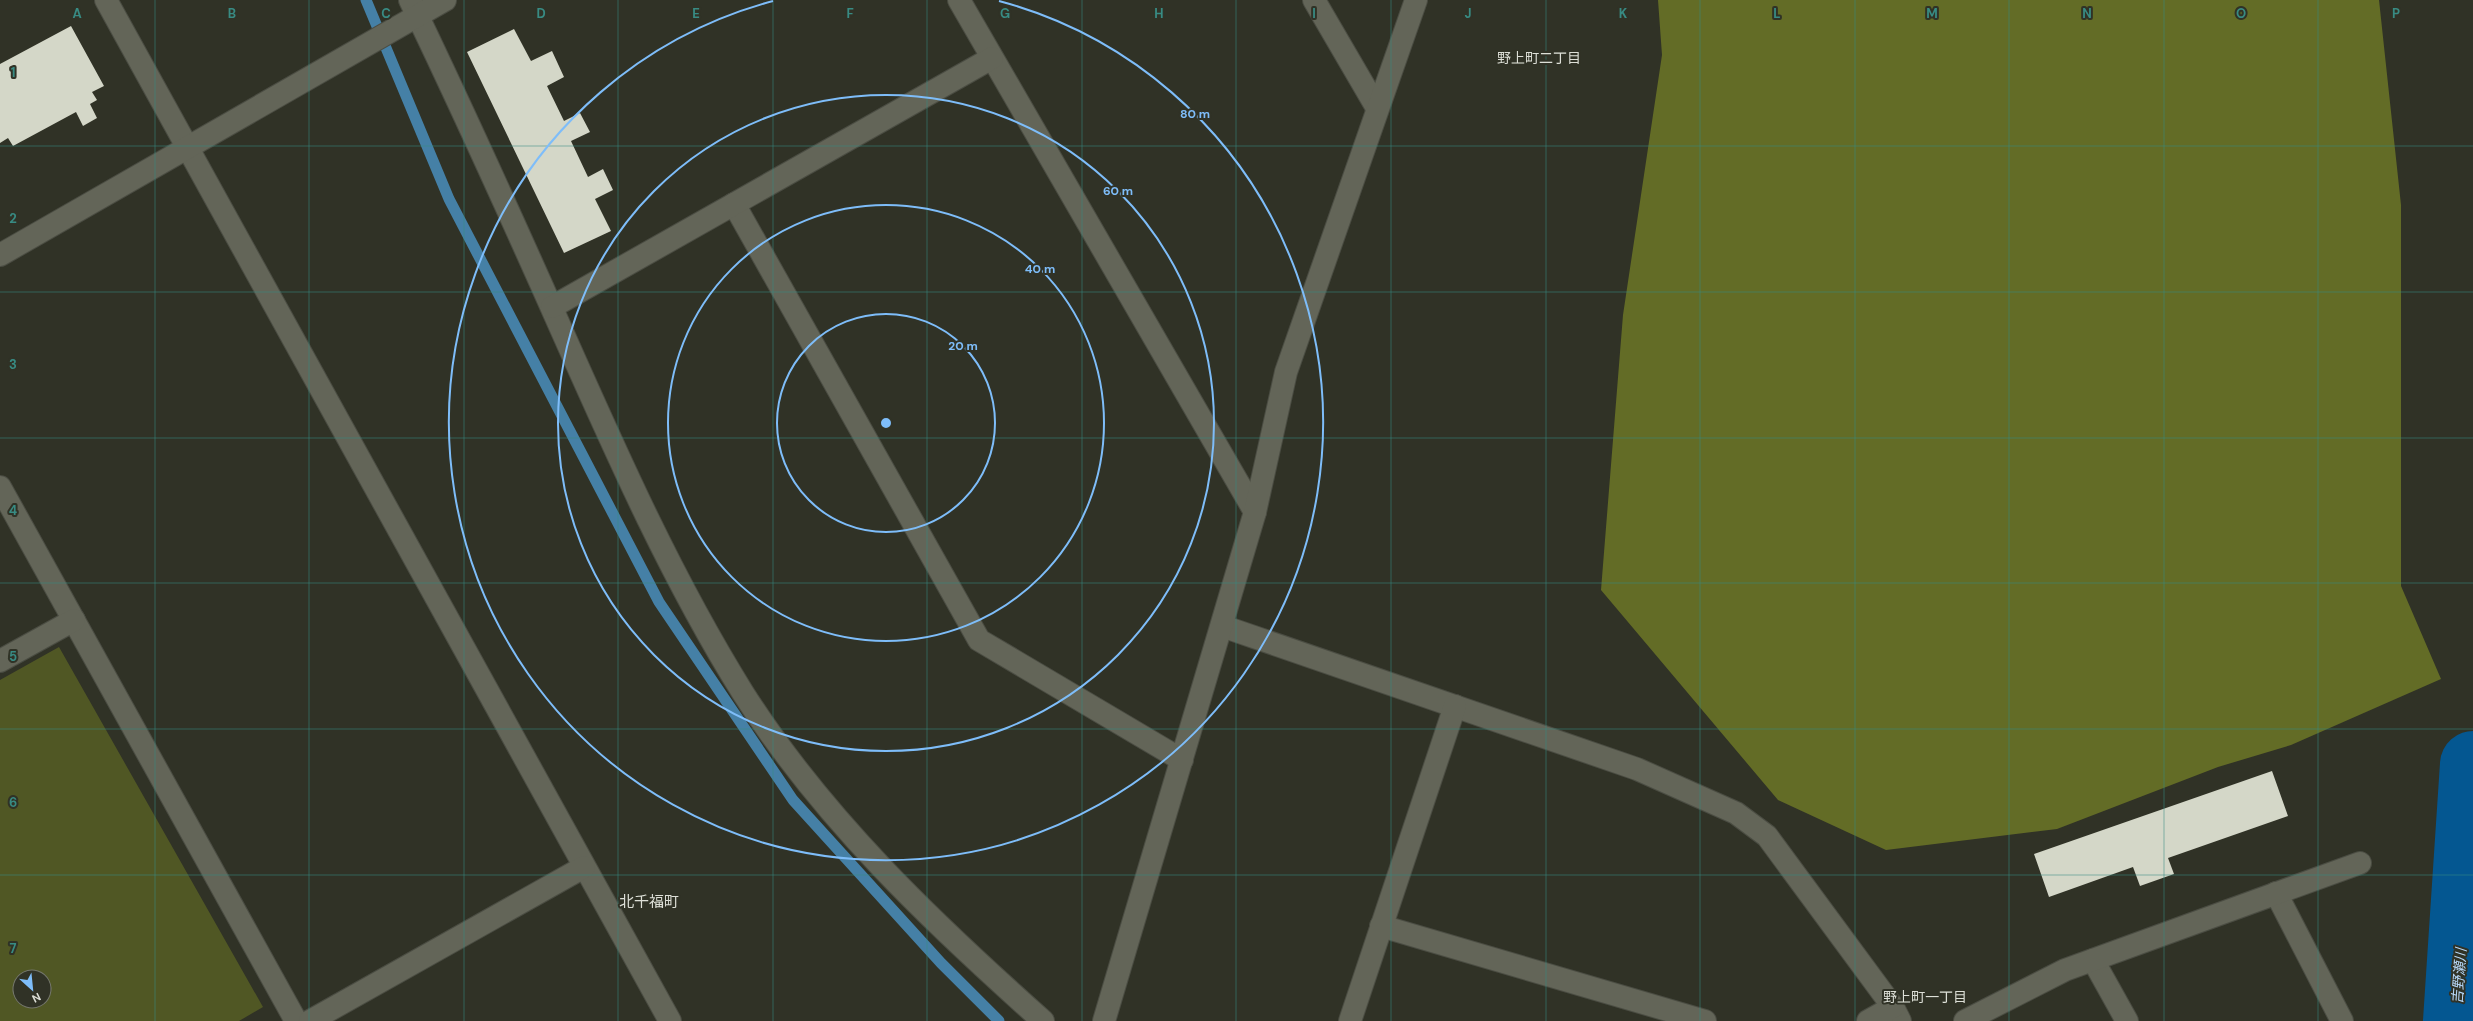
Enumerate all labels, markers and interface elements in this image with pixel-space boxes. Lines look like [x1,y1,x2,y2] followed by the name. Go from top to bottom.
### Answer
[72,5,82,22] text: A
[228,5,236,22] text: B
[381,5,391,22] text: C
[536,5,546,22] text: D
[692,5,700,22] text: E
[846,5,854,22] text: F
[1000,5,1010,22] text: G
[1154,5,1164,22] text: H
[1312,5,1316,22] text: I
[1464,5,1472,22] text: J
[1619,5,1628,22] text: K
[1773,5,1781,22] text: L
[1926,5,1938,22] text: M
[2082,5,2092,22] text: N
[2236,5,2246,22] text: O
[2392,5,2400,22] text: P
[1497,49,1581,67] district label: 野上町二丁目
[11,64,15,81] text: 1
[1180,106,1210,122] text: 80 m
[1103,183,1133,199] text: 60 m
[9,210,17,227] text: 2
[1025,261,1055,277] text: 40 m
[948,338,978,354] text: 20 m
[9,356,17,373] text: 3
[879,416,893,430] centre of rings
[9,502,17,519] text: 4
[9,648,17,665] text: 5
[9,794,17,811] text: 6
[619,892,679,912] district label: 北千福町
[10,940,17,957] text: 7
[2448,945,2470,1005] water label: 吉野瀬川
[12,969,52,1009] north arrow
[1883,988,1967,1006] district label: 野上町一丁目
[30,990,43,1006] text: N

